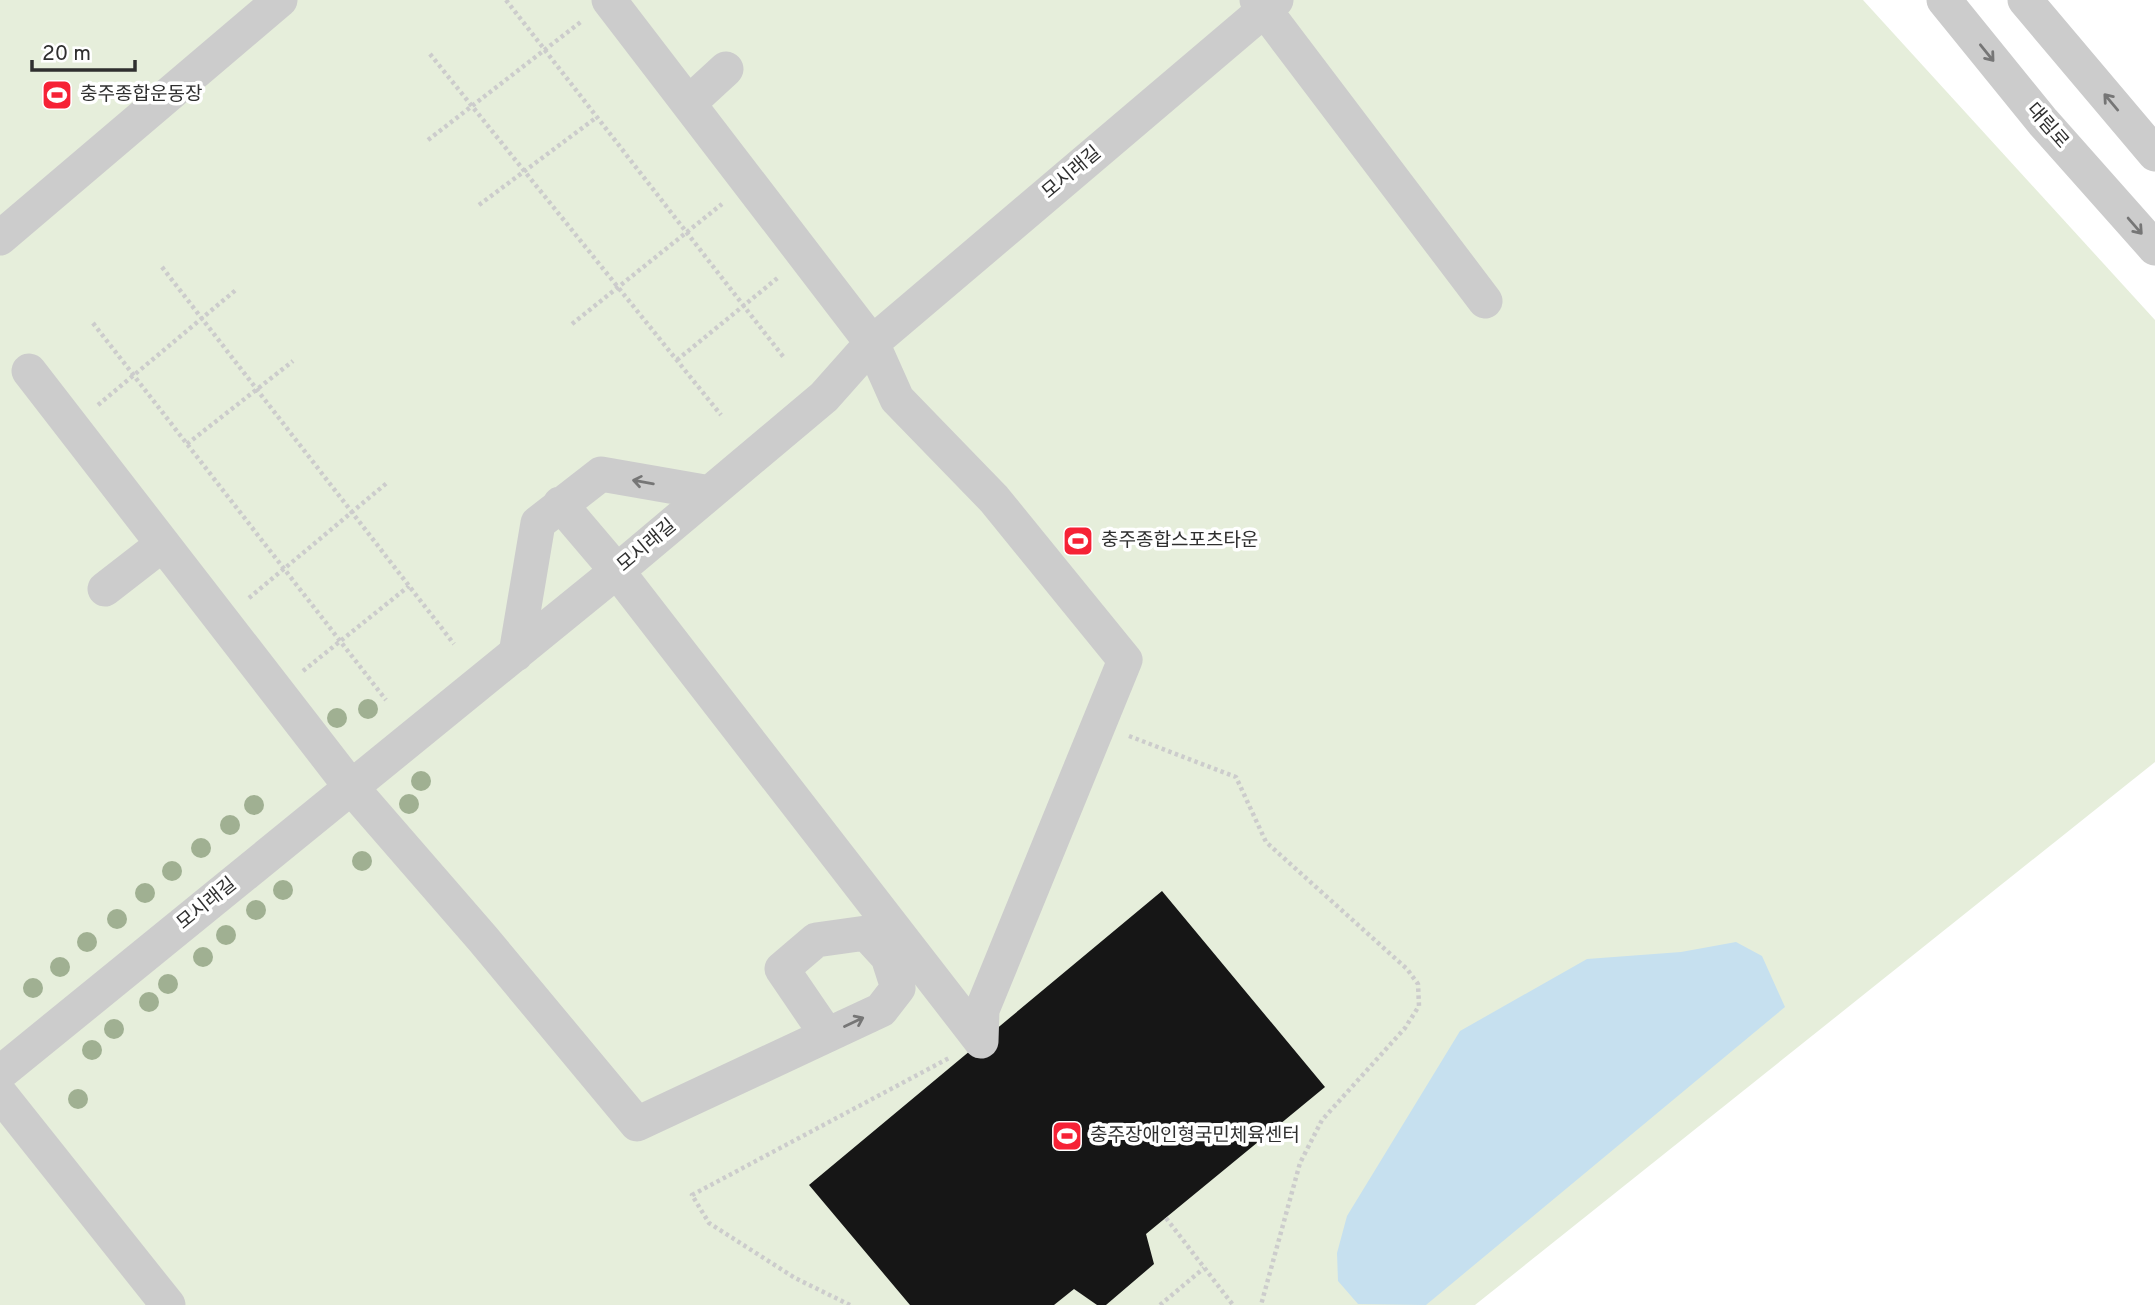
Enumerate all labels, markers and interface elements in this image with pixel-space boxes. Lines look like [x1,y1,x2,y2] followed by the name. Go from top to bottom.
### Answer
[32,28,135,72] scale bar
[42,41,91,68] text: 20 m
[1979,43,1994,61] one-way arrow
[40,78,74,112] sports icon: 충주종합운동장
[80,83,202,107] place label: 충주종합운동장
[2103,94,2119,112] one-way arrow
[2021,98,2073,154] street label: 대림로
[1038,141,1106,205] street label: 모시래길
[2127,216,2143,234] one-way arrow
[632,475,654,488] one-way arrow
[613,514,681,578] street label: 모시래길
[1061,524,1095,558] sports icon: 충주종합스포츠타운
[1101,529,1258,553] place label: 충주종합스포츠타운
[172,873,242,935] street label: 모시래길
[843,1015,864,1029] one-way arrow
[1050,1119,1084,1153] sports icon: 충주장애인형국민체육센터
[1090,1124,1300,1148] place label: 충주장애인형국민체육센터

